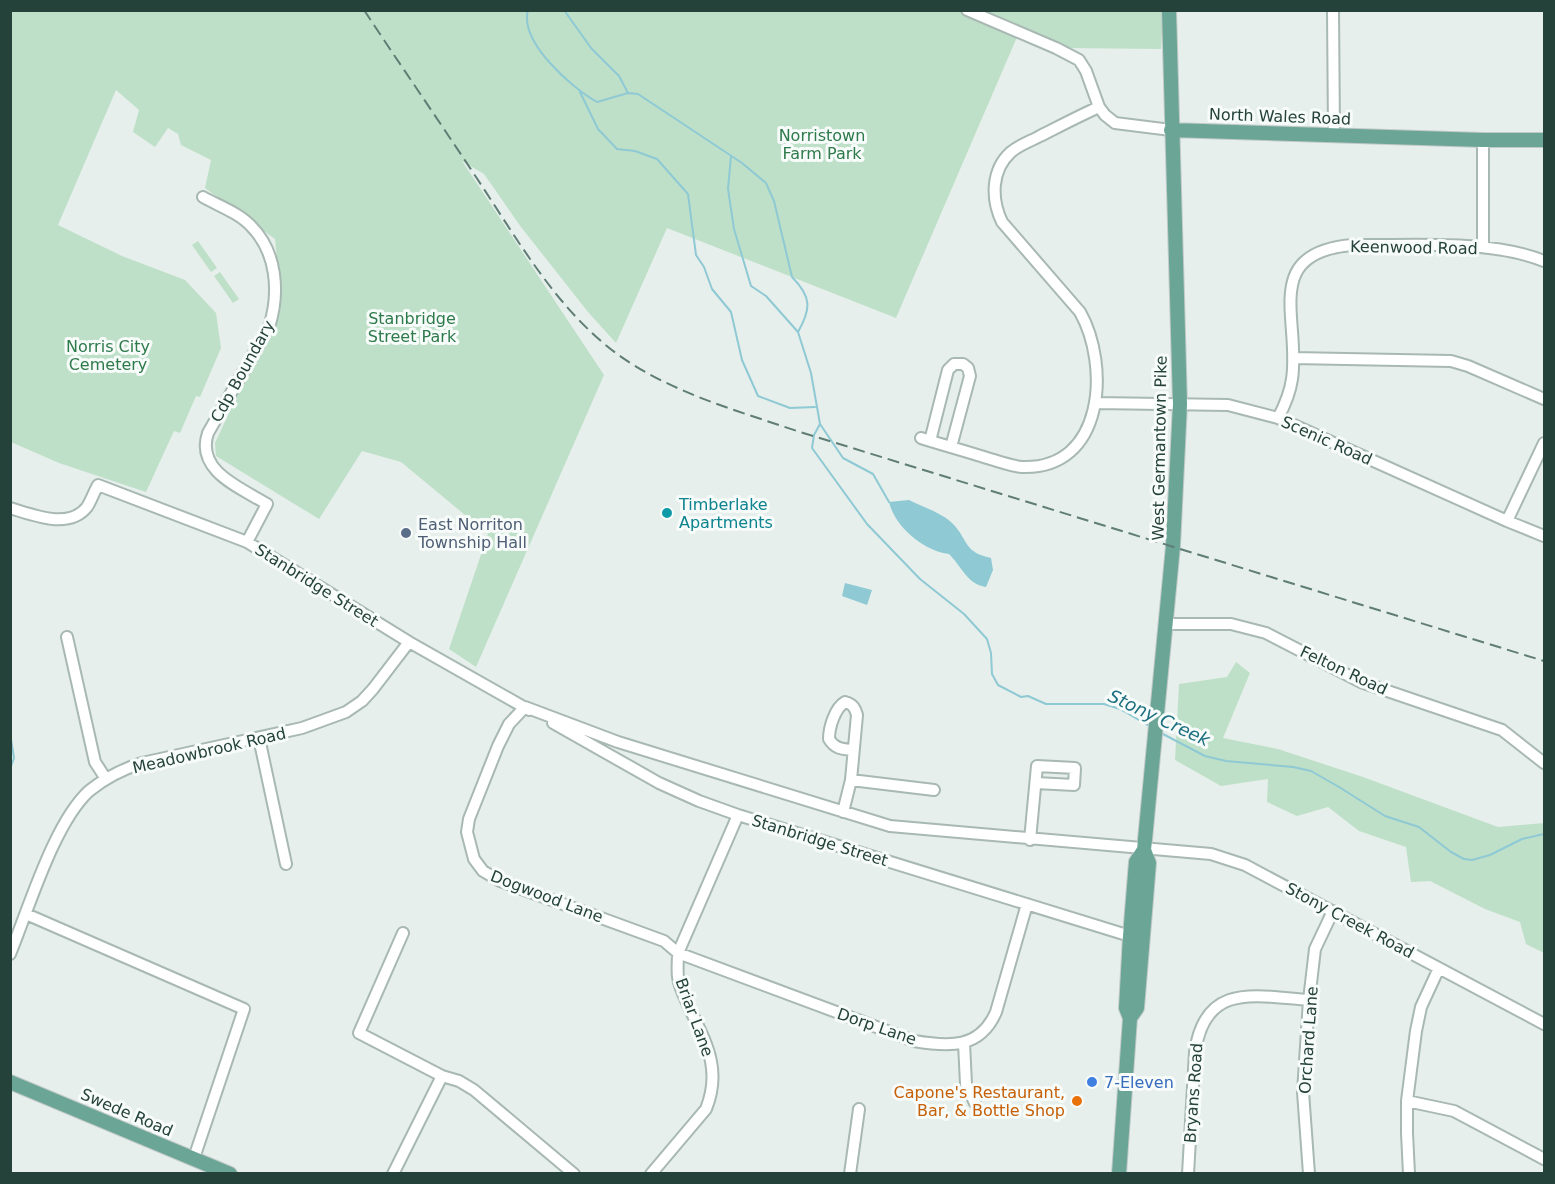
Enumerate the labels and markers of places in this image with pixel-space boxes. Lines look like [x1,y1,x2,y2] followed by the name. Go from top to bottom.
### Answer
[678,495,773,532] place label: Timberlake Apartments
[660,506,674,520] marker: Timberlake Apartments
[417,515,527,552] place label: East Norriton Township Hall
[399,526,413,540] marker: East Norriton Township Hall
[1104,1073,1174,1092] place label: 7-Eleven
[1085,1075,1099,1089] marker: 7-Eleven
[894,1083,1065,1120] place label: Capone's Restaurant, Bar, & Bottle Shop
[1070,1094,1084,1108] marker: Capone's Restaurant, Bar, & Bottle Shop

